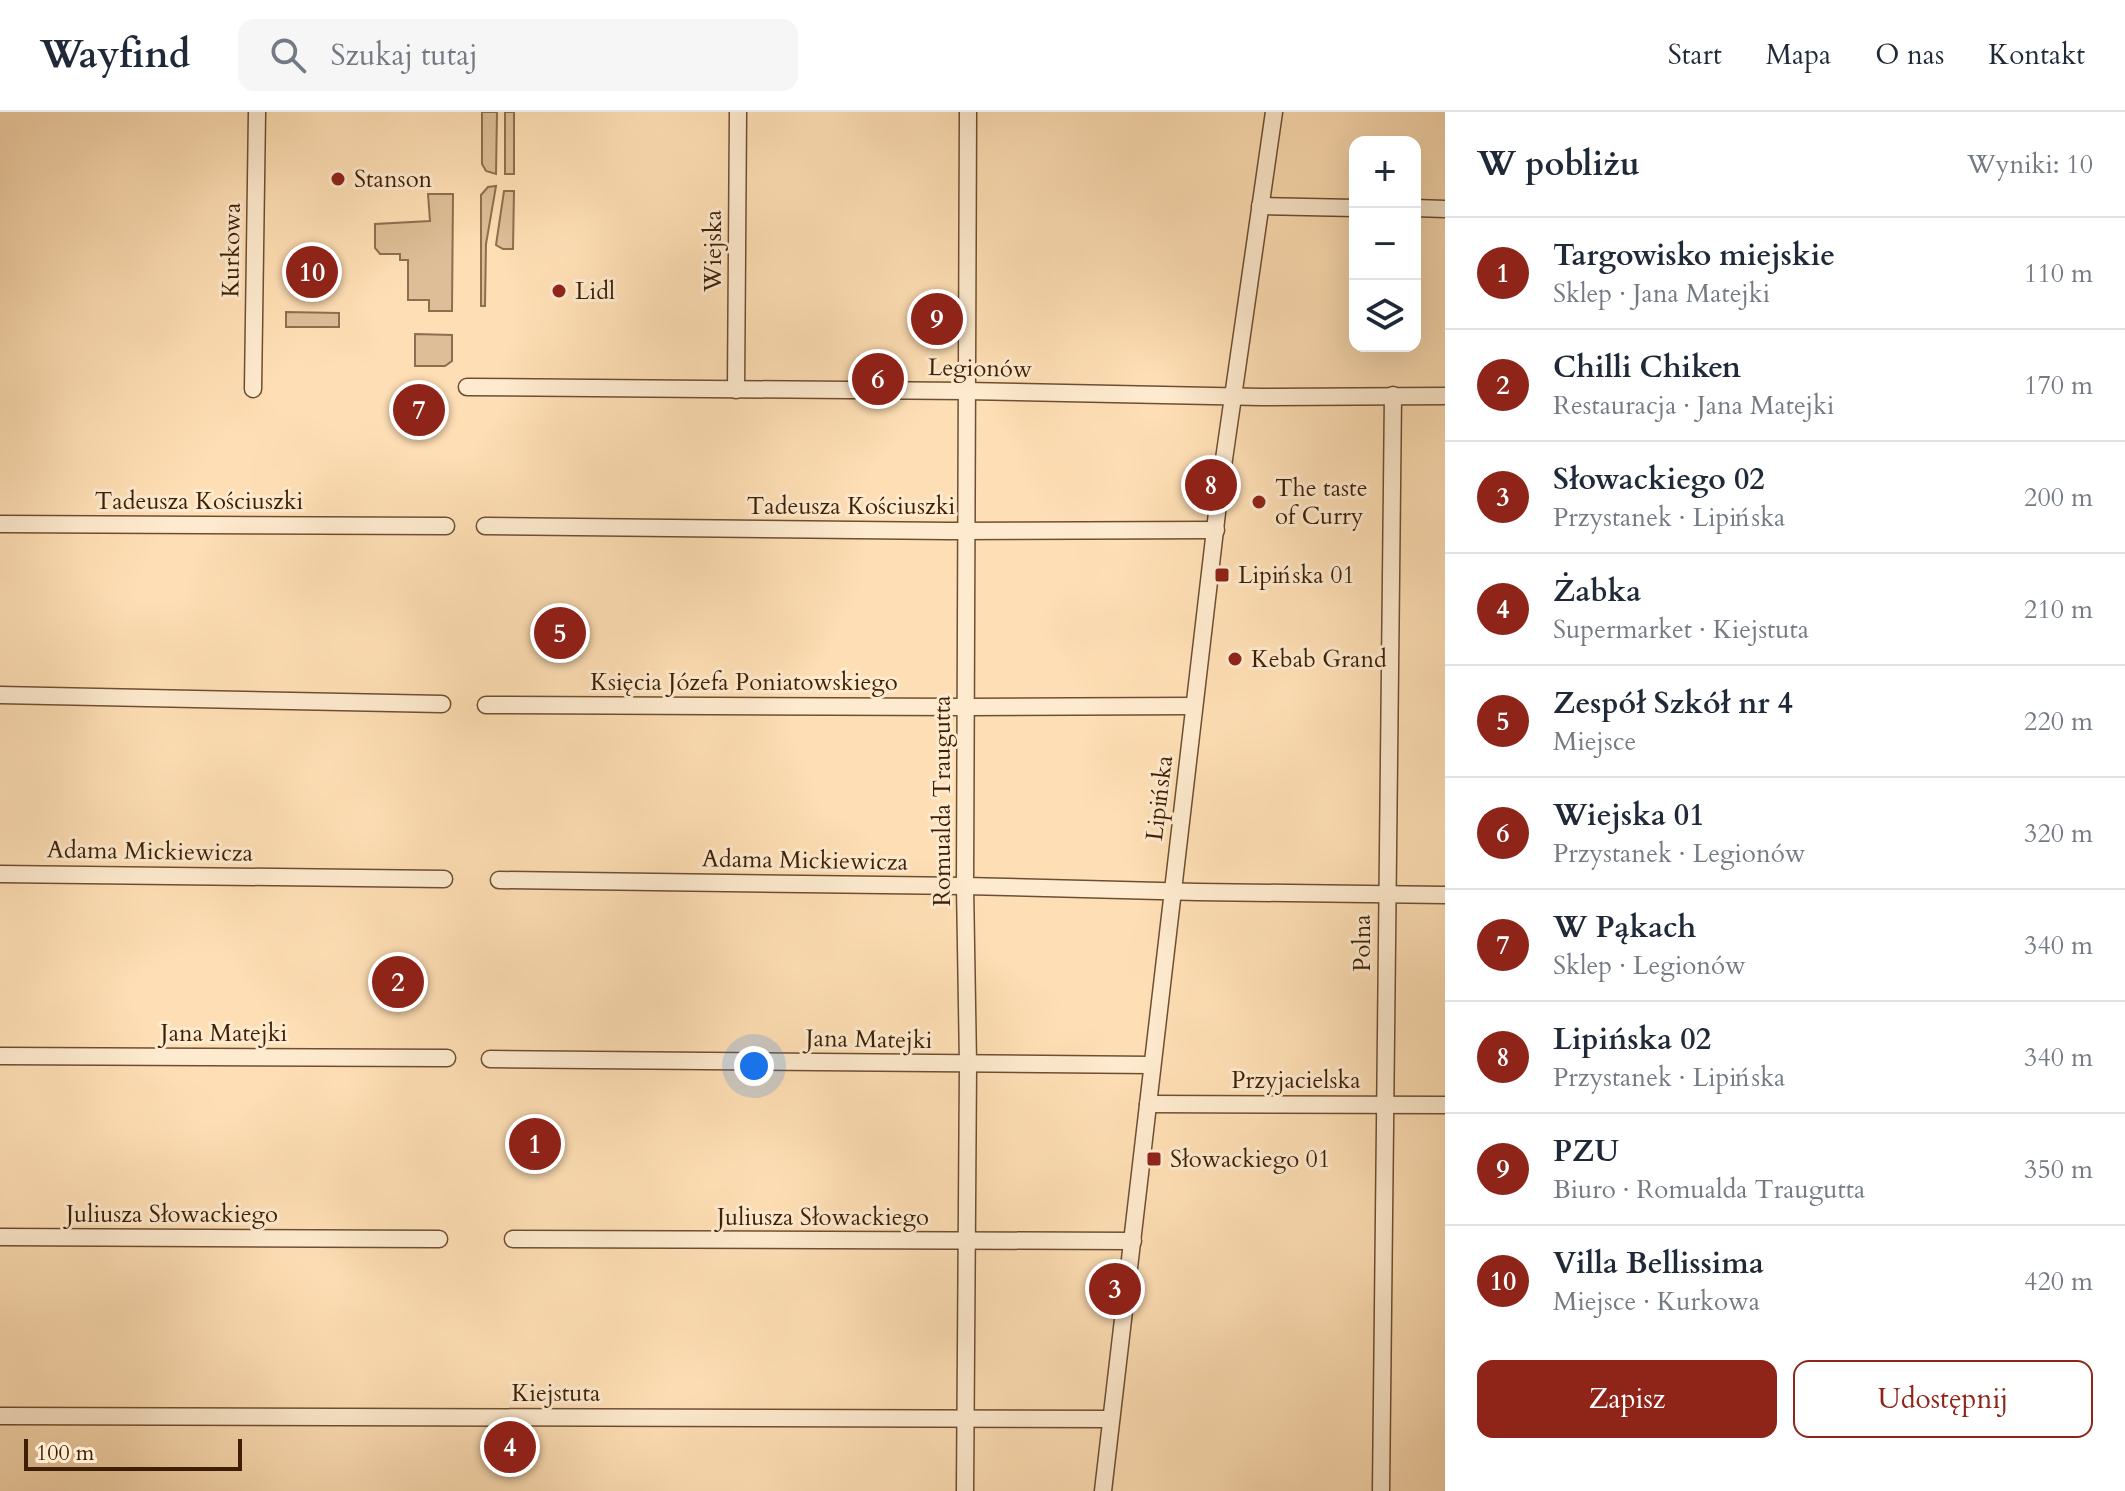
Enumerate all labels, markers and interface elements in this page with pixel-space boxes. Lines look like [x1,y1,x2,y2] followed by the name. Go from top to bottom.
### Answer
[238,19,798,91] search box
[40,29,190,81] text: Wayfind
[266,33,310,77] icon: search
[330,35,478,76] text: Szukaj tutaj
[1668,36,1722,74] text: Start
[1766,36,1831,74] text: Mapa
[1875,36,1944,74] text: O nas
[1988,36,2085,74] text: Kontakt
[1349,136,1421,352] map controls
[1349,136,1421,208] button: +
[1477,141,1640,187] text: W pobliżu
[1967,147,2093,182] text: Wyniki: 10
[354,163,433,196] place label: Stanson
[329,170,347,188] marker: Stanson
[214,201,249,298] street label: Kurkowa
[1349,208,1421,280] button: −
[697,209,730,293] street label: Wiejska
[1553,235,1835,276] text: Targowisko miejskie
[286,242,338,302] pin: 10
[1496,256,1510,291] text: 1
[2024,256,2093,291] text: 110 m
[575,275,615,308] place label: Lidl
[1553,276,1770,311] text: Sklep · Jana Matejki
[1349,280,1421,352] button: layers
[550,282,568,300] marker: Lidl
[911,289,963,349] pin: 9
[1553,347,1741,388] text: Chilli Chiken
[852,349,904,409] pin: 6
[927,351,1032,386] street label: Legionów
[1496,368,1510,403] text: 2
[2024,368,2093,403] text: 170 m
[393,380,445,440] pin: 7
[1553,388,1834,423] text: Restauracja · Jana Matejki
[1185,455,1237,515] pin: 8
[1553,459,1765,500] text: Słowackiego 02
[1275,472,1368,533] place label: The taste of Curry
[1496,480,1510,515] text: 3
[2024,480,2093,515] text: 200 m
[95,485,303,518] street label: Tadeusza Kościuszki
[747,490,955,523] street label: Tadeusza Kościuszki
[1250,493,1268,511] marker: The taste of Curry
[1553,500,1785,535] text: Przystanek · Lipińska
[1238,559,1355,592] place label: Lipińska 01
[1213,566,1231,584] marker: Lipińska 01
[1553,571,1641,612] text: Żabka
[1496,592,1510,627] text: 4
[2024,592,2093,627] text: 210 m
[534,603,586,663] pin: 5
[1553,612,1809,647] text: Supermarket · Kiejstuta
[1251,643,1387,676] place label: Kebab Grand
[1226,650,1244,668] marker: Kebab Grand
[590,666,898,699] street label: Księcia Józefa Poniatowskiego
[1553,683,1793,724] text: Zespół Szkół nr 4
[926,695,959,907] street label: Romualda Traugutta
[1496,704,1510,739] text: 5
[2024,704,2093,739] text: 220 m
[1553,724,1636,759] text: Miejsce
[1138,753,1181,843] street label: Lipińska
[1553,795,1705,836] text: Wiejska 01
[1496,816,1510,851] text: 6
[2024,816,2093,851] text: 320 m
[47,833,254,870] street label: Adama Mickiewicza
[1553,836,1806,871] text: Przystanek · Legionów
[702,842,909,879] street label: Adama Mickiewicza
[1553,907,1696,948] text: W Pąkach
[1346,914,1379,972] street label: Polna
[1496,928,1510,963] text: 7
[2024,928,2093,963] text: 340 m
[1553,948,1746,983] text: Sklep · Legionów
[372,952,424,1012] pin: 2
[158,1017,288,1050] street label: Jana Matejki
[1553,1019,1711,1060] text: Lipińska 02
[802,1022,933,1057] street label: Jana Matejki
[1496,1040,1510,1075] text: 8
[2024,1040,2093,1075] text: 340 m
[734,1046,774,1086] your location
[1553,1060,1785,1095] text: Przystanek · Lipińska
[1231,1064,1361,1097] street label: Przyjacielska
[509,1114,561,1174] pin: 1
[1553,1131,1619,1172] text: PZU
[1170,1143,1330,1176] place label: Słowackiego 01
[1145,1150,1163,1168] marker: Słowackiego 01
[1496,1152,1510,1187] text: 9
[2024,1152,2093,1187] text: 350 m
[1553,1172,1865,1207] text: Biuro · Romualda Traugutta
[63,1198,278,1231] street label: Juliusza Słowackiego
[714,1201,929,1234] street label: Juliusza Słowackiego
[1553,1243,1764,1284] text: Villa Bellissima
[1089,1259,1141,1319] pin: 3
[1490,1264,1516,1299] text: 10
[2024,1264,2093,1299] text: 420 m
[1553,1284,1760,1319] text: Miejsce · Kurkowa
[1477,1360,1777,1438] button: Zapisz
[1793,1360,2093,1438] button: Udostępnij
[511,1377,601,1410] street label: Kiejstuta
[484,1417,536,1477] pin: 4
[24,1435,242,1471] scale bar
[36,1438,94,1468] text: 100 m

